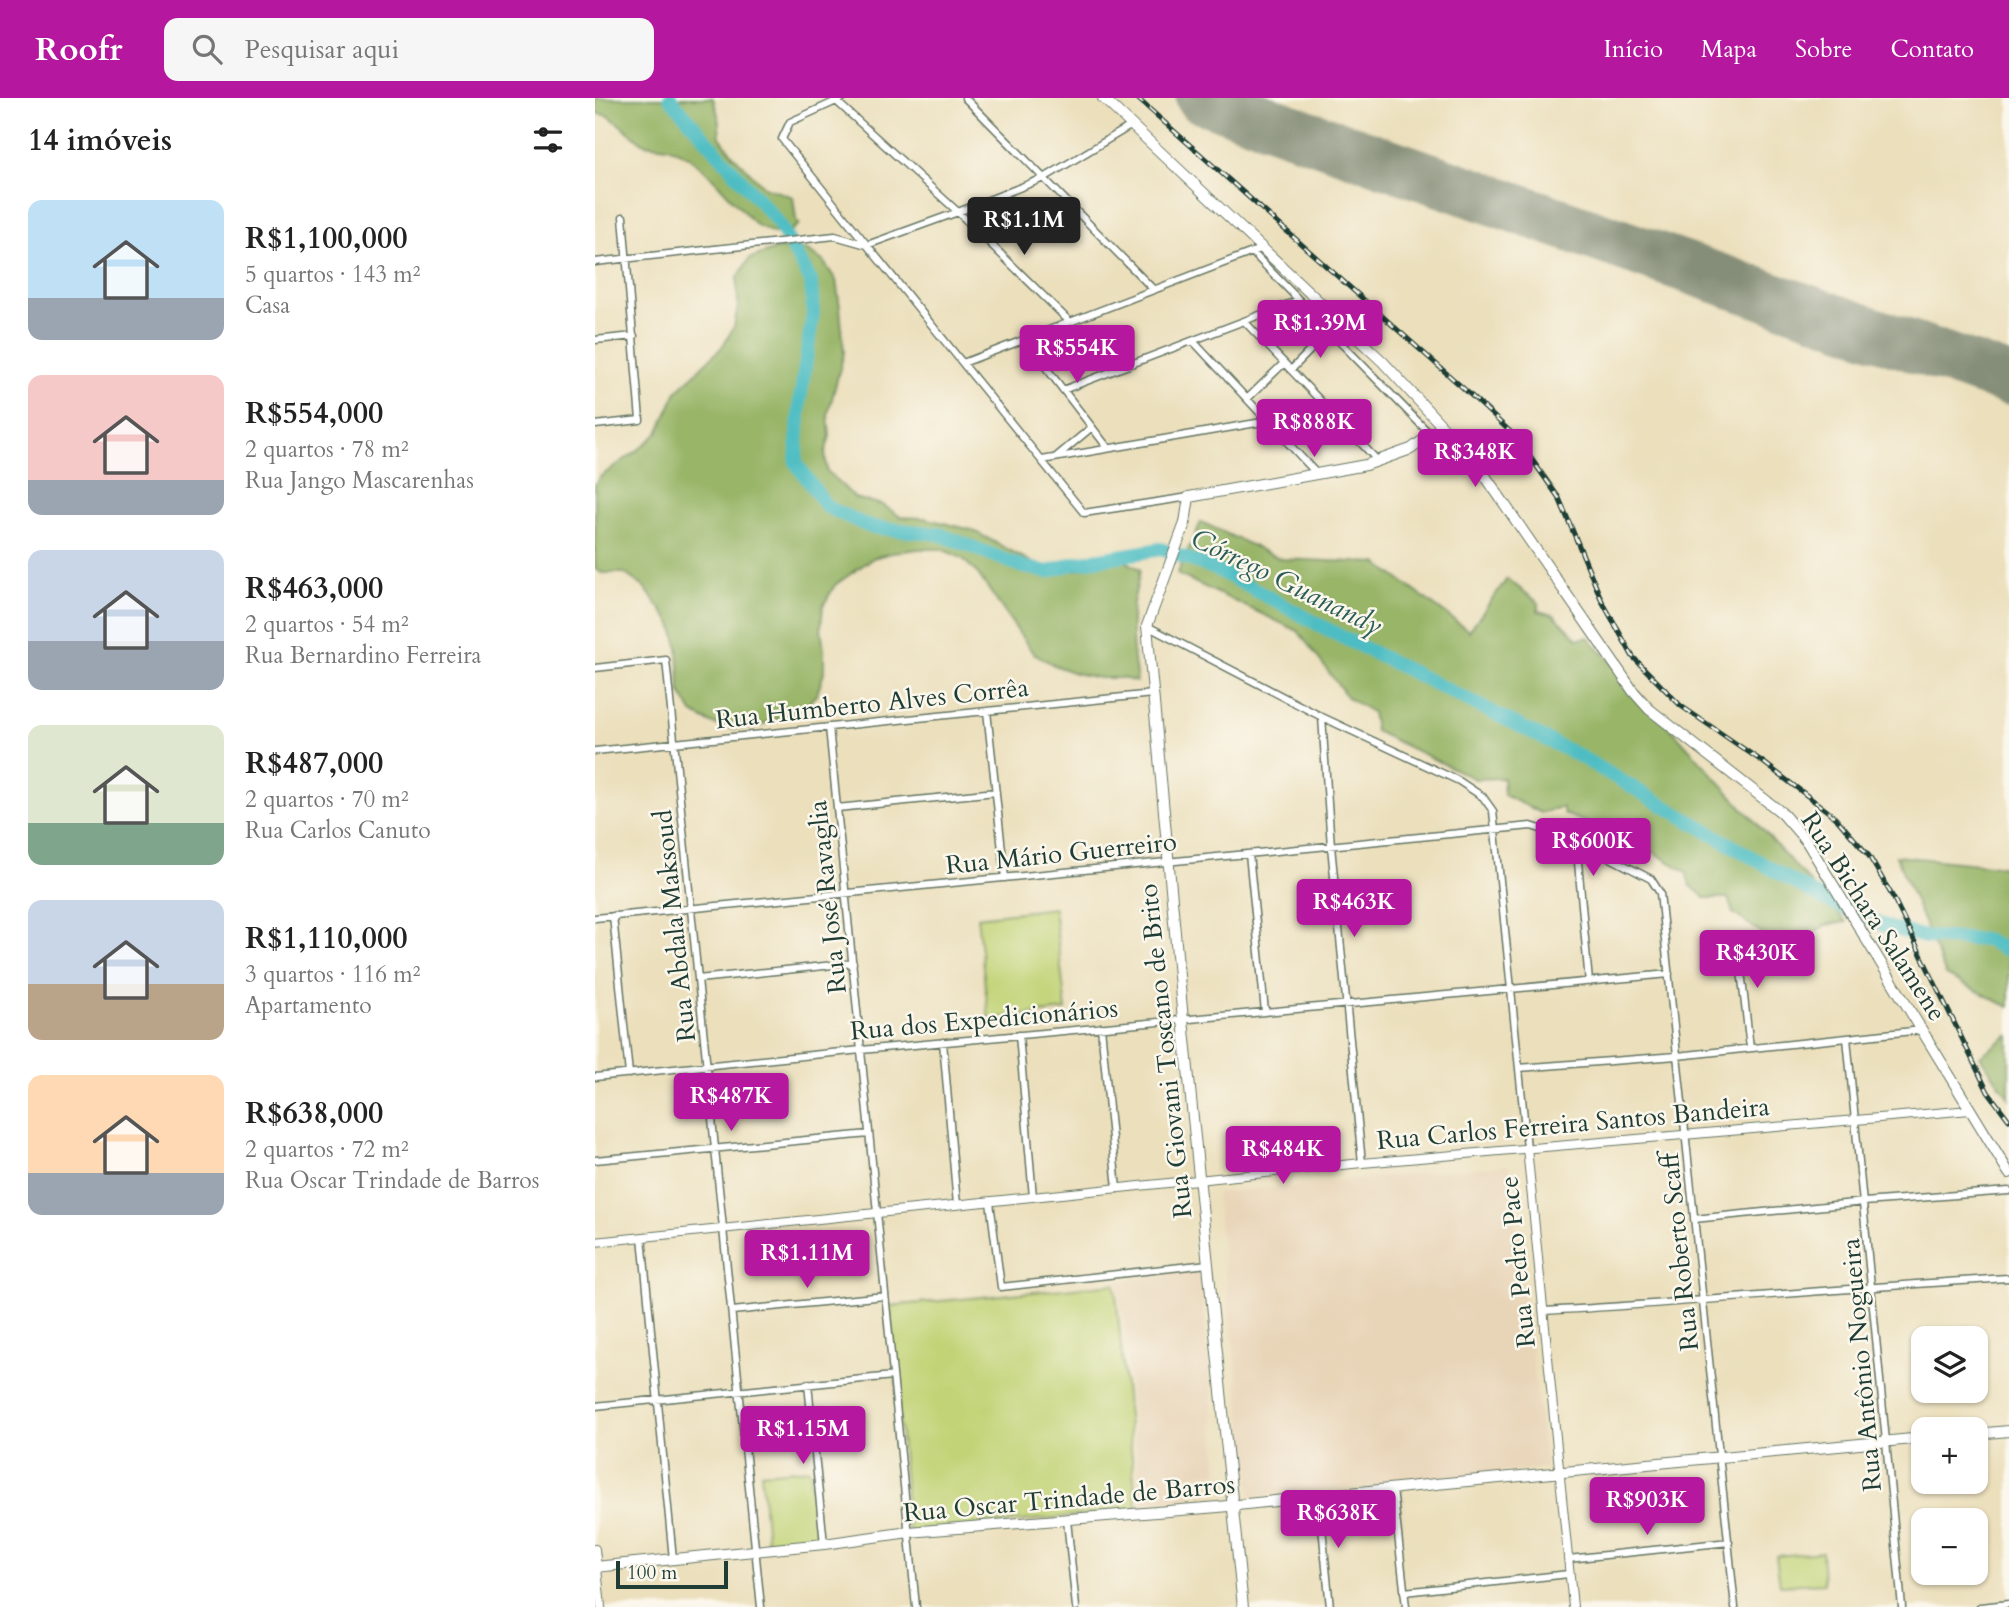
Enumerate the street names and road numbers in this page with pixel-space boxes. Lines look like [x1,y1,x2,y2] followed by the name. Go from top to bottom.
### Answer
[714,670,1030,737] street label: Rua Humberto Alves Corrêa
[800,799,855,995] street label: Rua José Ravaglia
[1793,805,1954,1028] street label: Rua Bichara Salamene
[645,808,704,1044] street label: Rua Abdala Maksoud
[944,824,1178,883] street label: Rua Mário Guerreiro
[1131,882,1200,1220] street label: Rua Giovani Toscano de Brito
[849,990,1119,1049] street label: Rua dos Expedicionários
[1375,1089,1771,1158] street label: Rua Carlos Ferreira Santos Bandeira
[1651,1147,1707,1353] street label: Rua Roberto Scaff
[1491,1174,1544,1349] street label: Rua Pedro Pace
[1833,1237,1890,1493] street label: Rua Antônio Nogueira
[902,1467,1236,1530] street label: Rua Oscar Trindade de Barros

